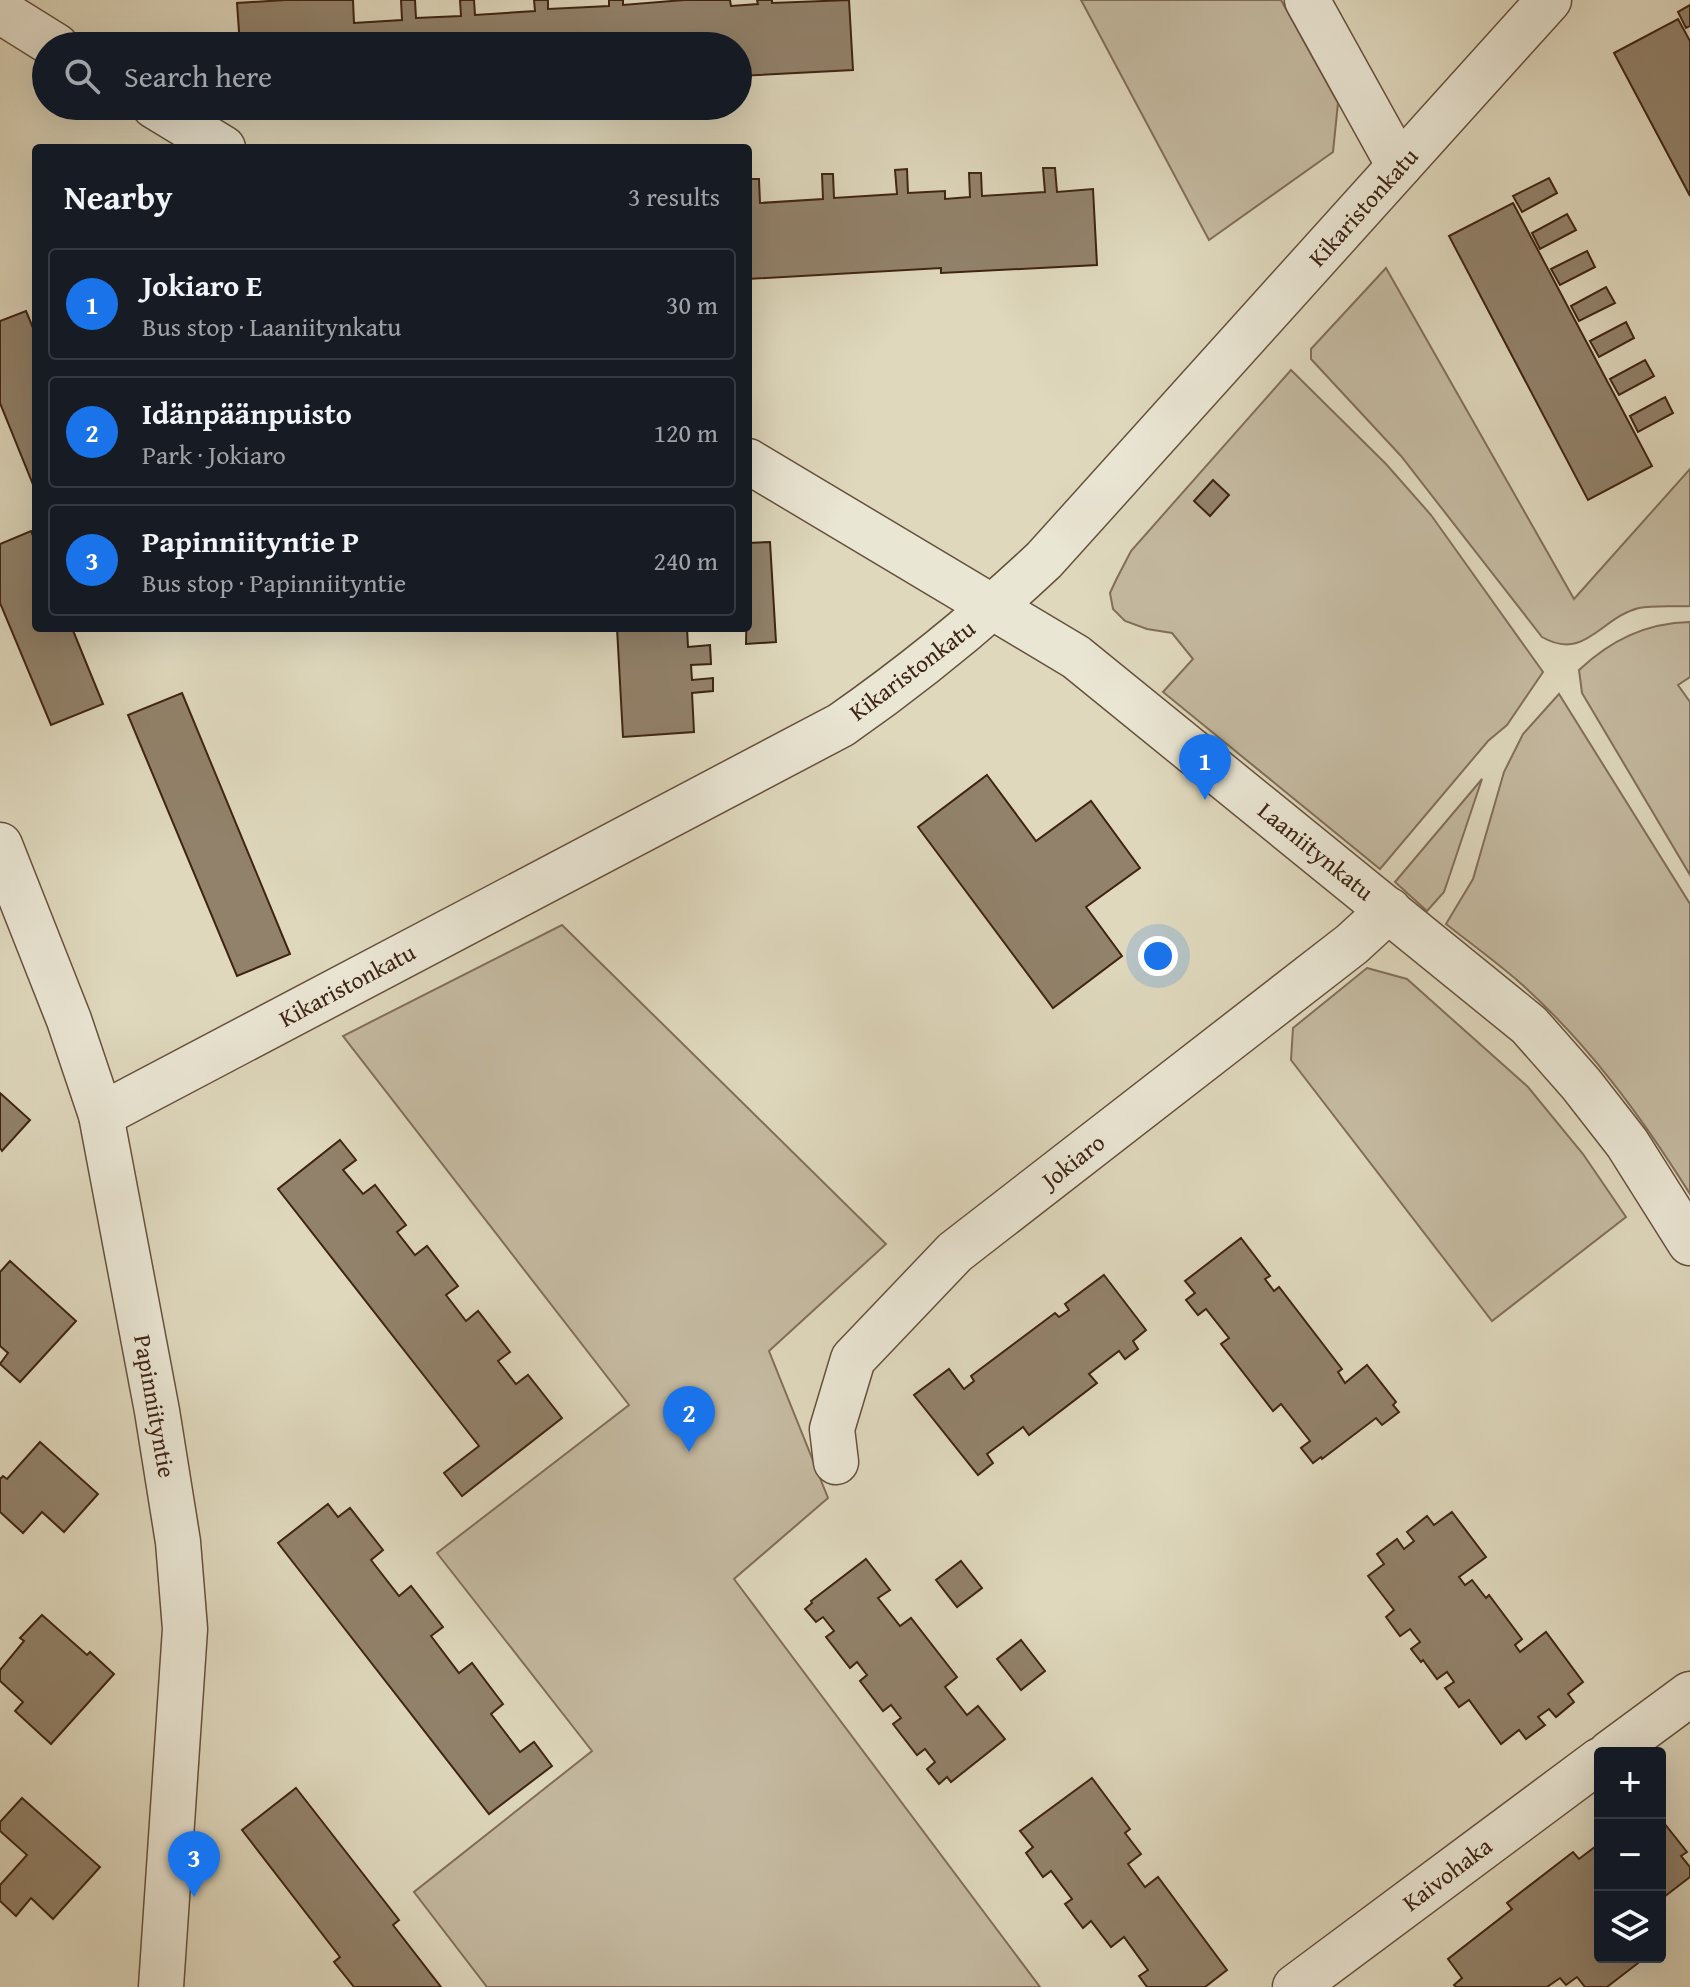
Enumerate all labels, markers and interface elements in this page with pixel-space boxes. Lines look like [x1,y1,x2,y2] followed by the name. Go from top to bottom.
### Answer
[32,32,752,120] search box
[60,54,104,98] icon: search
[124,54,272,98] text: Search here
[1300,140,1426,274] street label: Kikaristonkatu
[64,172,173,221] text: Nearby
[628,177,720,216] text: 3 results
[142,263,262,307] text: Jokiaro E
[85,285,99,324] text: 1
[666,285,718,324] text: 30 m
[142,307,401,346] text: Bus stop · Laaniitynkatu
[142,391,352,435] text: Idänpäänpuisto
[85,413,99,452] text: 2
[653,413,718,452] text: 120 m
[142,435,286,474] text: Park · Jokiaro
[142,519,359,563] text: Papinniityntie P
[85,541,99,580] text: 3
[653,541,718,580] text: 240 m
[142,563,406,602] text: Bus stop · Papinniityntie
[842,611,982,729] street label: Kikaristonkatu
[1179,734,1231,800] pin: 1
[1250,793,1382,909] street label: Laaniitynkatu
[273,934,421,1036] street label: Kikaristonkatu
[1138,936,1178,976] your location
[1032,1125,1112,1199] street label: Jokiaro
[125,1332,185,1480] street label: Papinniityntie
[663,1386,715,1452] pin: 2
[1594,1747,1666,1963] map controls
[1594,1747,1666,1819] button: +
[1594,1819,1666,1891] button: −
[1395,1828,1500,1919] street label: Kaivohaka
[168,1831,220,1897] pin: 3
[1594,1891,1666,1963] button: layers

